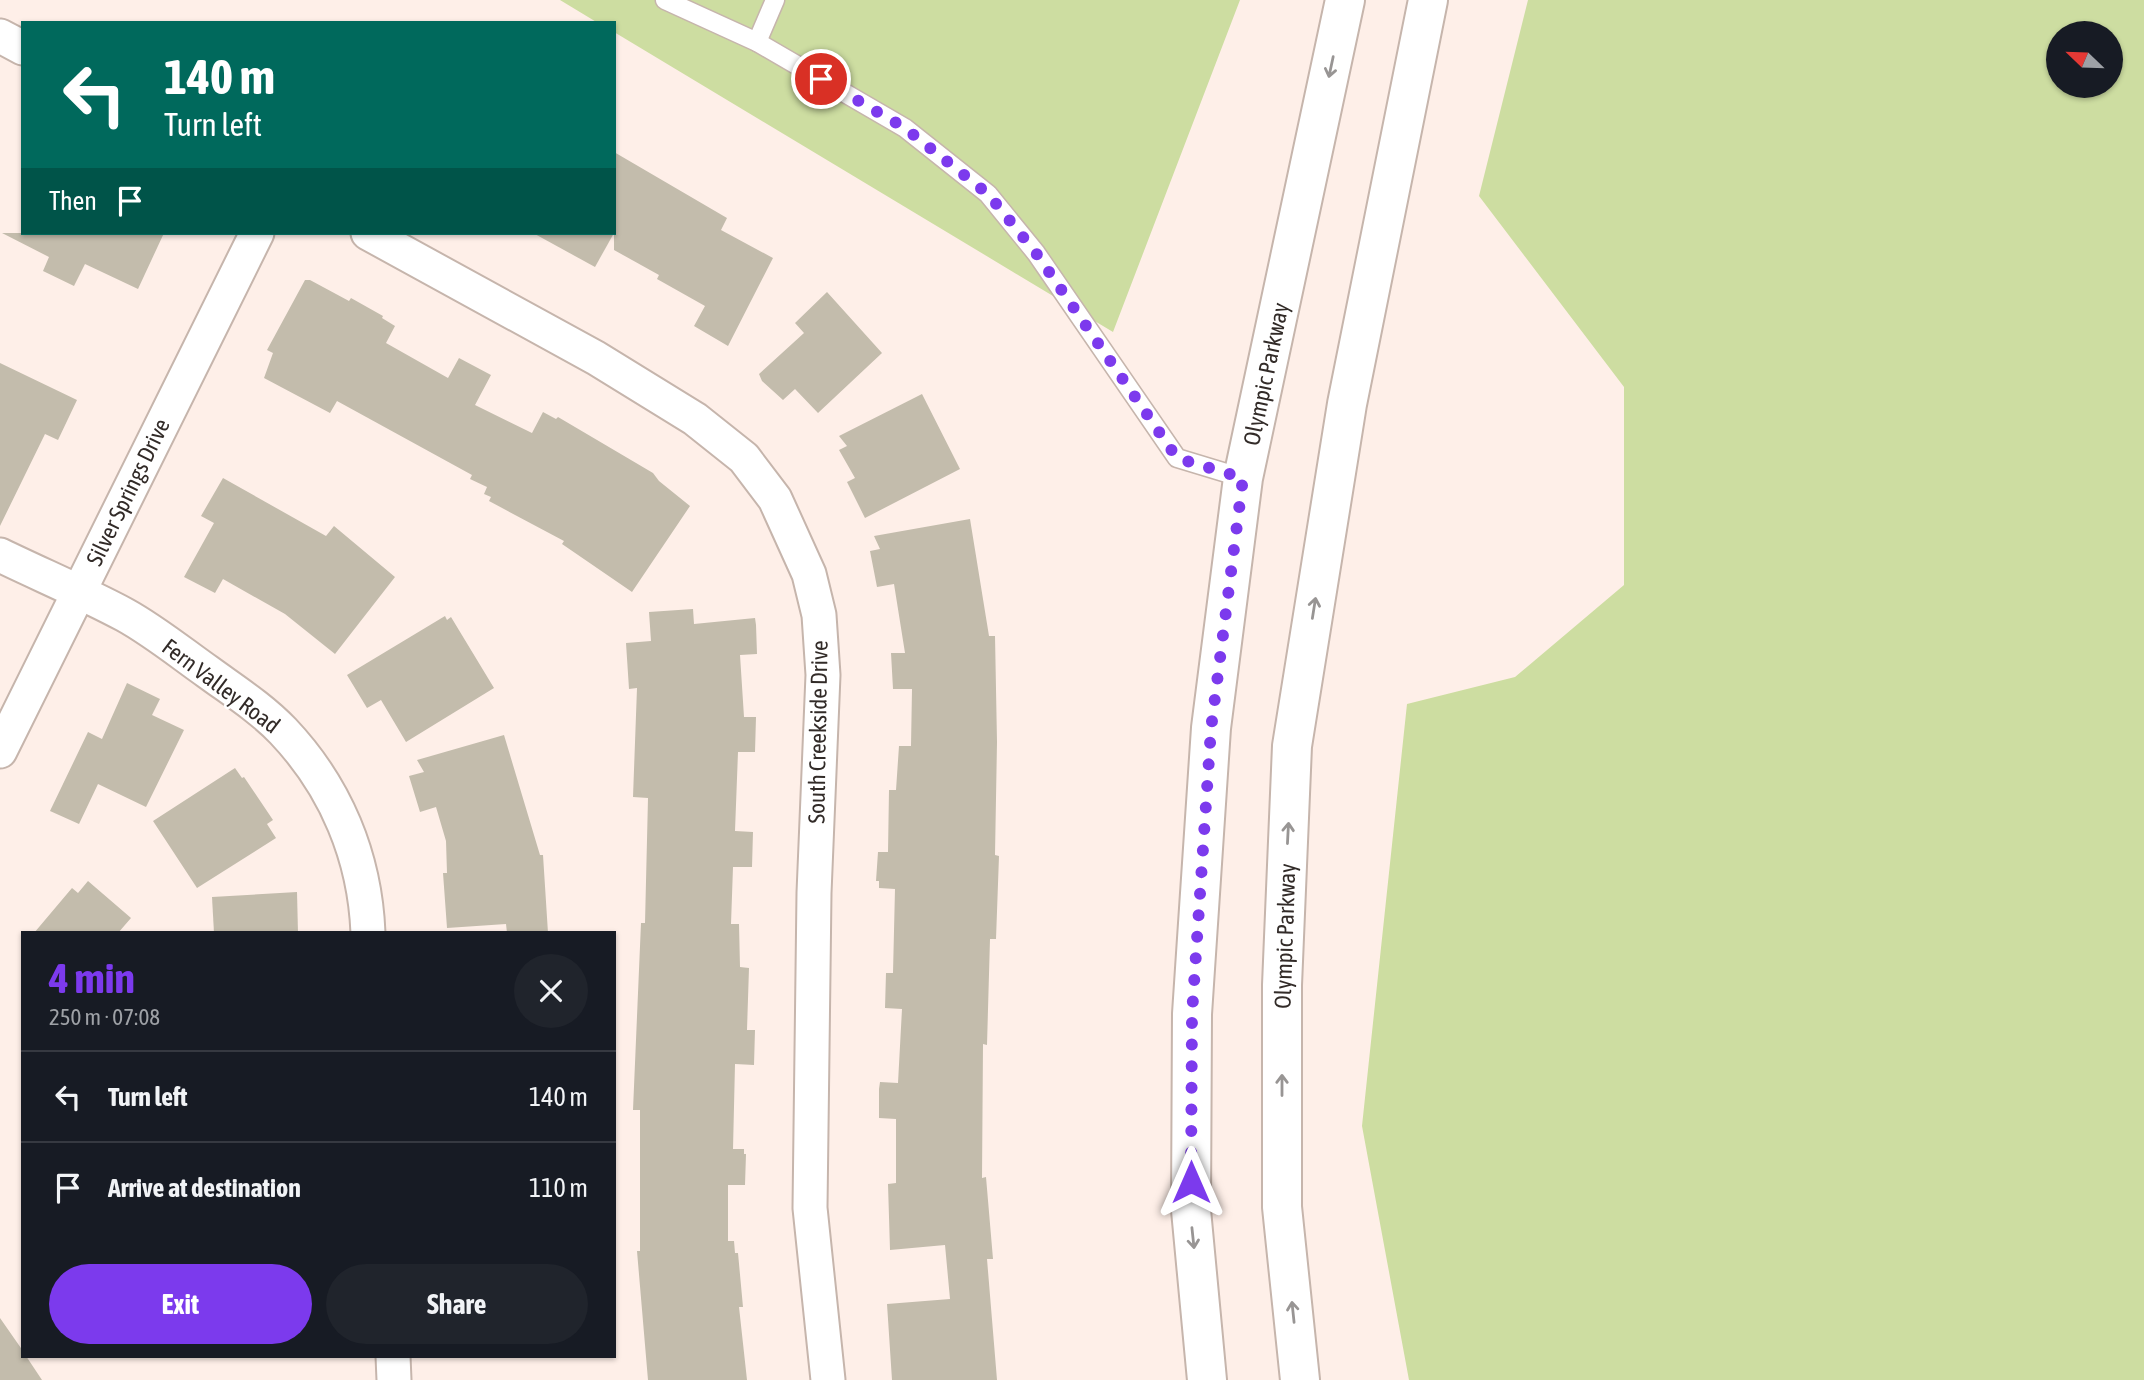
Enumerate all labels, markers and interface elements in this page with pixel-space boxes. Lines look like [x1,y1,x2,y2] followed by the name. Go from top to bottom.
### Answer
[2046,21,2123,98] north arrow
[2046,21,2123,98] map controls
[164,48,275,104] text: 140 m
[49,49,140,140] icon: left
[791,49,851,109] pin
[1324,55,1338,78] one-way arrow
[802,60,840,98] icon: arrive
[164,106,262,143] text: Turn left
[111,182,149,220] icon: arrive
[49,186,97,216] text: Then
[1238,300,1294,448] street label: Olympic Parkway
[81,414,175,570] street label: Silver Springs Drive
[1308,597,1321,620] one-way arrow
[157,633,285,739] street label: Fern Valley Road
[803,640,833,824] street label: South Creekside Drive
[1282,822,1295,845] one-way arrow
[1269,863,1301,1009] street label: Olympic Parkway
[49,954,135,1002] text: 4 min
[514,954,588,1028] button: close
[49,1004,160,1030] text: 250 m · 07:08
[1275,1074,1289,1097] one-way arrow
[49,1078,87,1116] icon: left
[108,1082,188,1112] text: Turn left
[529,1082,588,1112] text: 140 m
[1154,1145,1228,1219] position arrow
[49,1169,87,1207] icon: arrive
[108,1173,301,1203] text: Arrive at destination
[529,1173,588,1203] text: 110 m
[1187,1226,1200,1248] one-way arrow
[49,1264,312,1344] button: Exit
[326,1264,588,1344] button: Share
[1286,1301,1299,1324] one-way arrow

